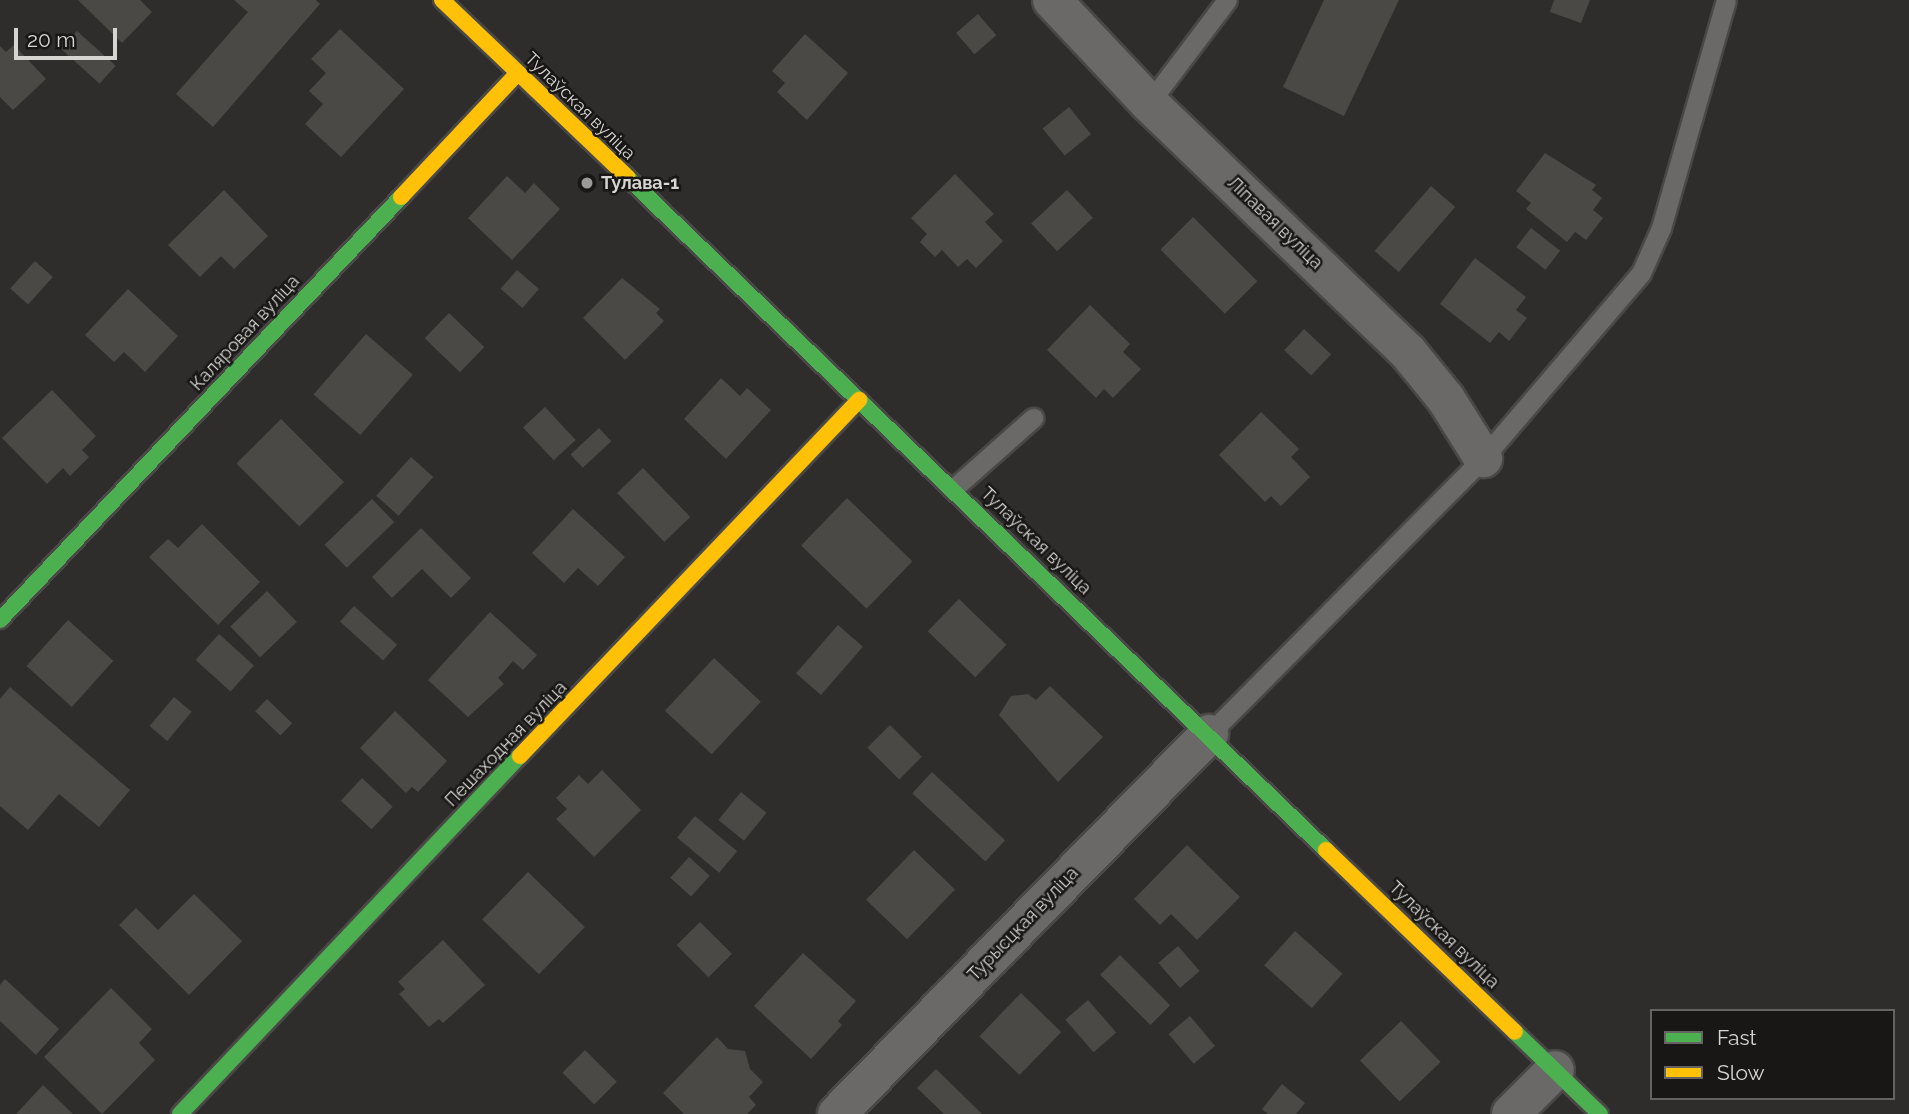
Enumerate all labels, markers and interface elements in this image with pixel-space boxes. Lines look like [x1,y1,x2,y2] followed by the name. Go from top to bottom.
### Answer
[18,14,121,58] scale bar
[27,27,75,52] text: 20 m
[520,48,640,164] street label: Тулаўская вуліца
[601,172,679,194] place label: Тулава-1
[1223,172,1327,274] street label: Ліпавая вуліца
[579,175,595,191] marker: Тулава-1
[186,271,304,395] street label: Каляровая вуліца
[976,483,1096,599] street label: Тулаўская вуліца
[441,677,571,811] street label: Пешаходная вуліца
[963,863,1083,985] street label: Турысцкая вуліца
[1384,877,1504,993] street label: Тулаўская вуліца
[1650,1009,1895,1100] legend
[1717,1025,1757,1050] text: Fast
[1717,1060,1765,1085] text: Slow

